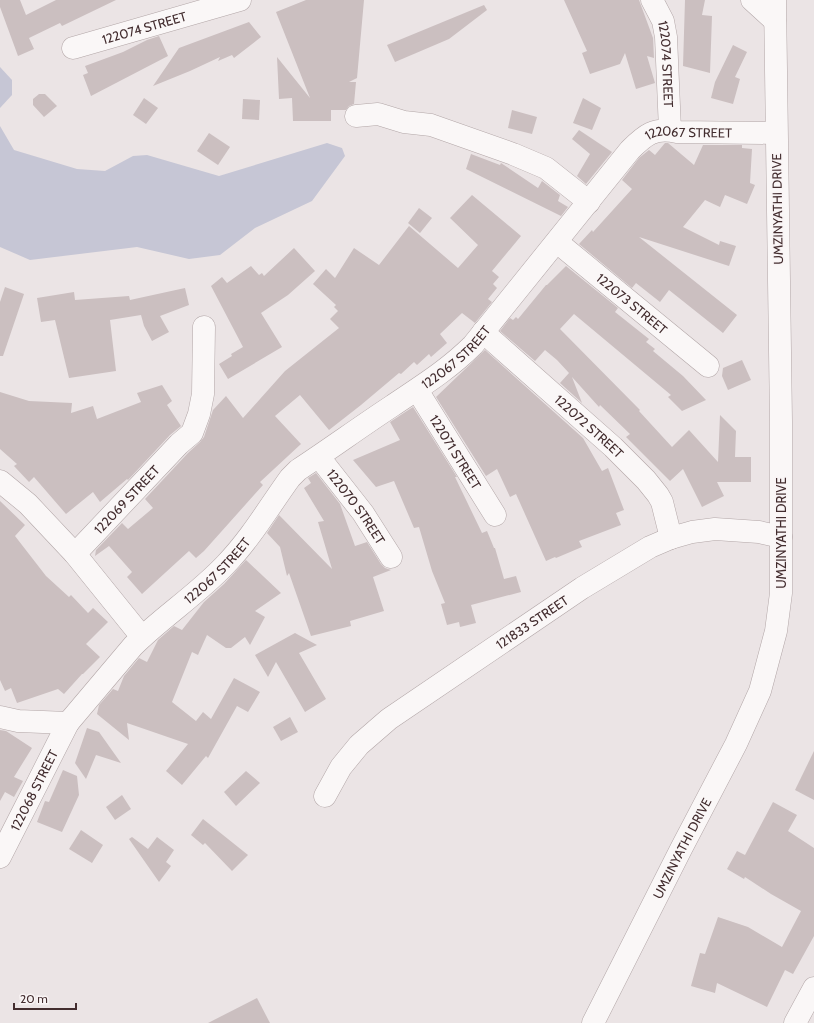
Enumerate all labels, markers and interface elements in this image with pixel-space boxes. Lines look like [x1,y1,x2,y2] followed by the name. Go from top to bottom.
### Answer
[100,8,188,47] street label: 122074 STREET
[655,19,677,108] street label: 122074 STREET
[642,122,732,143] street label: 122067 STREET
[768,153,786,265] street label: UMZINYATHI DRIVE
[593,270,671,337] street label: 122073 STREET
[418,322,494,392] street label: 122067 STREET
[552,391,627,461] street label: 122072 STREET
[427,412,485,492] street label: 122071 STREET
[90,462,163,537] street label: 122069 STREET
[324,466,389,547] street label: 122070 STREET
[773,477,789,589] street label: UMZINYATHI DRIVE
[180,534,253,607] street label: 122067 STREET
[493,592,571,652] street label: 121833 STREET
[7,747,61,833] street label: 122068 STREET
[649,795,714,901] street label: UMZINYATHI DRIVE
[14,985,76,1011] scale bar
[20,991,48,1006] text: 20 m

